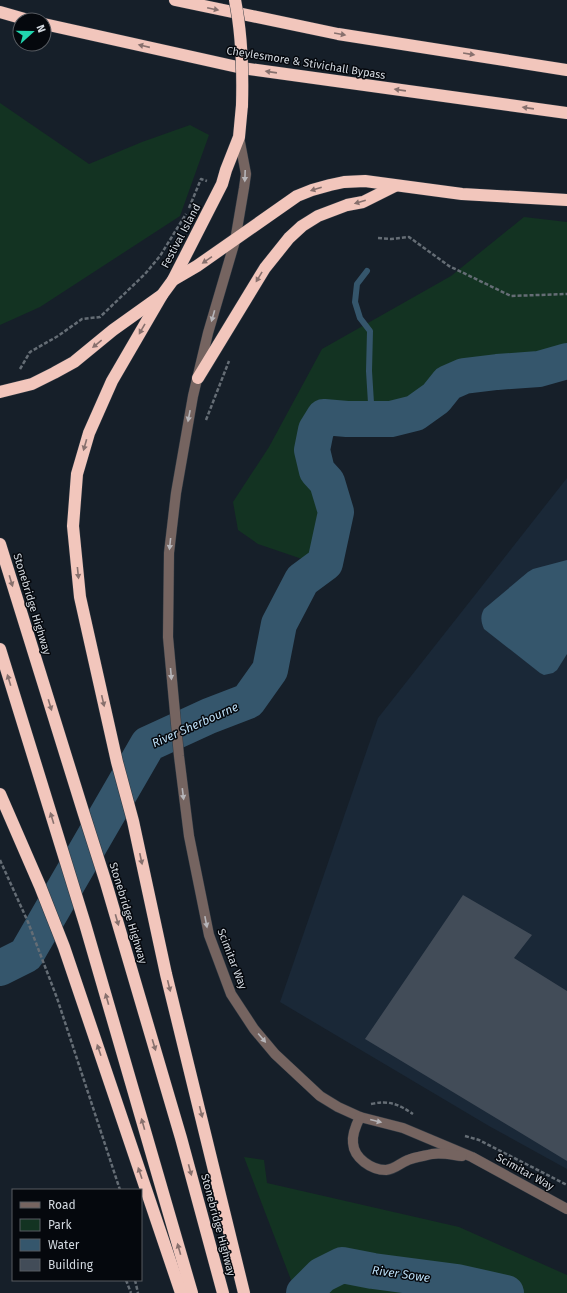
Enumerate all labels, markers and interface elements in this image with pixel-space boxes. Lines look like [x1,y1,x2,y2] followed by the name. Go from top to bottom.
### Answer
[207,6,219,12] one-way arrow
[12,12,52,52] north arrow
[33,23,48,34] text: N
[334,31,346,37] one-way arrow
[137,43,149,49] one-way arrow
[226,44,386,82] street label: Cheylesmore & Stivichall Bypass
[463,51,475,57] one-way arrow
[265,69,277,75] one-way arrow
[394,87,406,93] one-way arrow
[522,105,534,111] one-way arrow
[242,170,248,183] one-way arrow
[309,186,321,192] one-way arrow
[354,199,366,205] one-way arrow
[159,202,203,270] street label: Festival Island
[202,256,212,264] one-way arrow
[256,271,263,283] one-way arrow
[210,310,216,322] one-way arrow
[139,323,146,335] one-way arrow
[92,339,102,348] one-way arrow
[186,410,192,422] one-way arrow
[82,439,88,451] one-way arrow
[167,538,174,550] one-way arrow
[10,552,54,657] street label: Stonebridge Highway
[74,567,81,580] one-way arrow
[8,575,14,587] one-way arrow
[168,668,174,680] one-way arrow
[6,674,12,686] one-way arrow
[101,695,107,707] one-way arrow
[47,699,53,711] one-way arrow
[150,700,240,750] water label: River Sherbourne
[180,788,187,800] one-way arrow
[49,811,55,823] one-way arrow
[138,853,144,865] one-way arrow
[106,861,150,966] street label: Stonebridge Highway
[114,915,120,927] one-way arrow
[204,916,210,928] one-way arrow
[214,927,250,992] street label: Scimitar Way
[166,980,172,992] one-way arrow
[103,993,109,1005] one-way arrow
[257,1033,266,1044] one-way arrow
[151,1039,157,1051] one-way arrow
[96,1043,102,1055] one-way arrow
[198,1106,204,1118] one-way arrow
[140,1117,146,1129] one-way arrow
[370,1119,382,1125] one-way arrow
[494,1151,557,1193] street label: Scimitar Way
[187,1164,193,1176] one-way arrow
[137,1167,143,1179] one-way arrow
[198,1172,238,1278] street label: Stonebridge Highway
[12,1189,142,1281] legend
[48,1198,76,1212] text: Road
[48,1218,72,1232] text: Park
[48,1238,80,1252] text: Water
[176,1242,182,1254] one-way arrow
[48,1258,94,1272] text: Building
[371,1263,431,1285] water label: River Sowe

